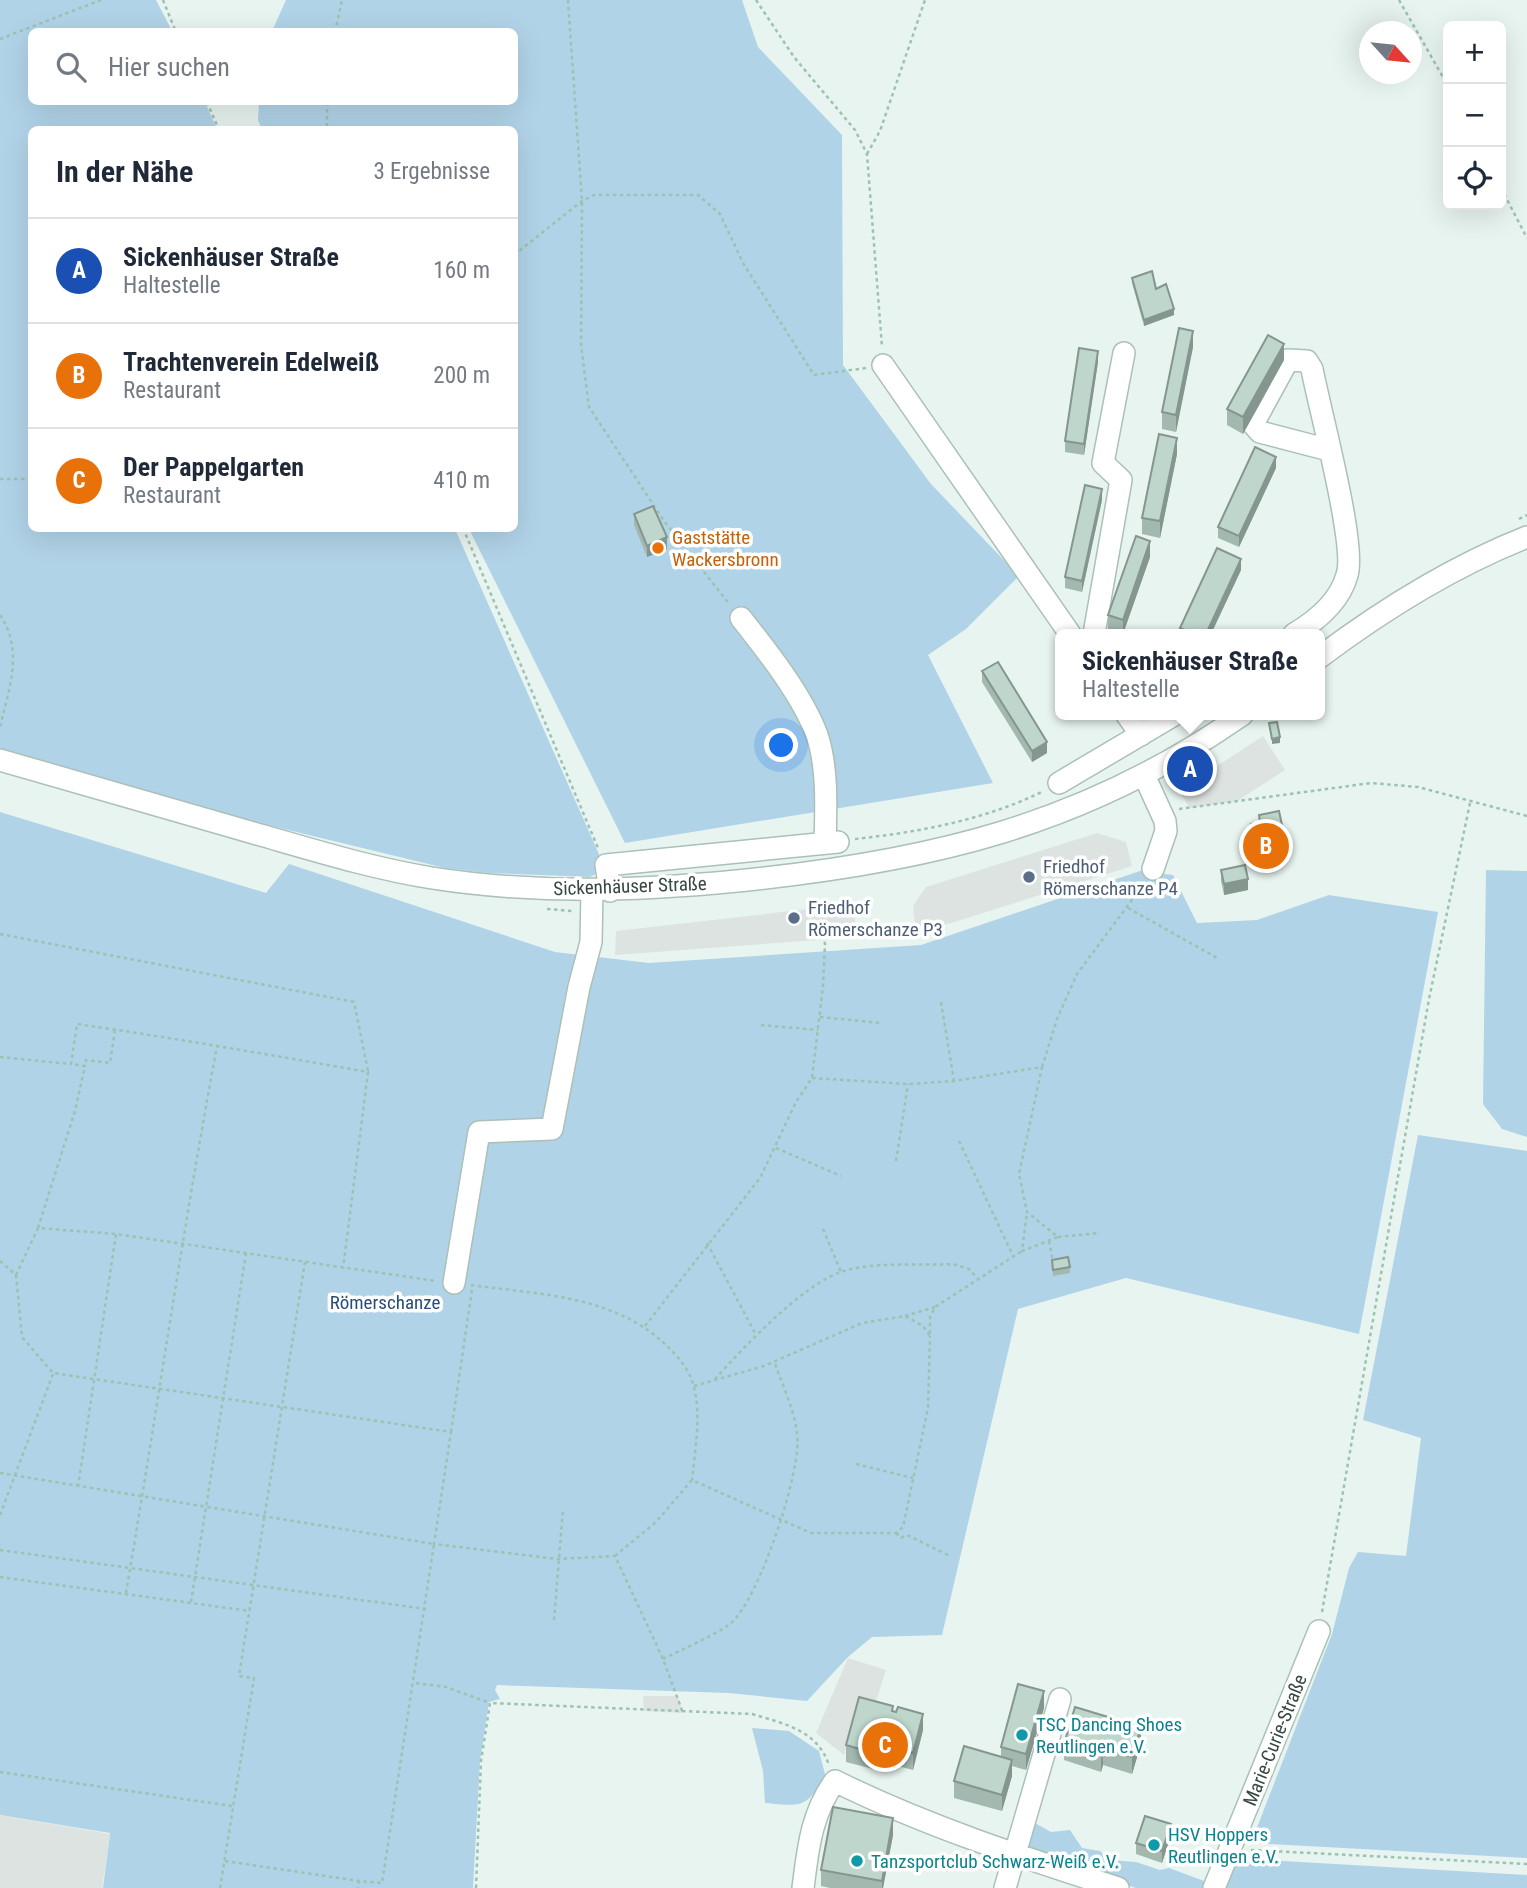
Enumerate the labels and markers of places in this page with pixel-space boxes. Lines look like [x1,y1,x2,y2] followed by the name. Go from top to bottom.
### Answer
[672,526,779,571] place label: Gaststätte Wackersbronn
[650,540,666,556] marker: Gaststätte Wackersbronn
[1167,743,1213,795] pin: A
[1243,820,1289,872] pin: B
[1043,855,1178,900] place label: Friedhof Römerschanze P4
[1021,869,1037,885] marker: Friedhof Römerschanze P4
[808,896,943,941] place label: Friedhof Römerschanze P3
[786,910,802,926] marker: Friedhof Römerschanze P3
[1036,1713,1182,1758] place label: TSC Dancing Shoes Reutlingen e.V.
[862,1719,908,1771] pin: C
[1014,1727,1030,1743] marker: TSC Dancing Shoes Reutlingen e.V.
[1168,1823,1279,1868] place label: HSV Hoppers Reutlingen e.V.
[1146,1837,1162,1853] marker: HSV Hoppers Reutlingen e.V.
[871,1850,1119,1873] place label: Tanzsportclub Schwarz-Weiß e.V.
[849,1853,865,1869] marker: Tanzsportclub Schwarz-Weiß e.V.

